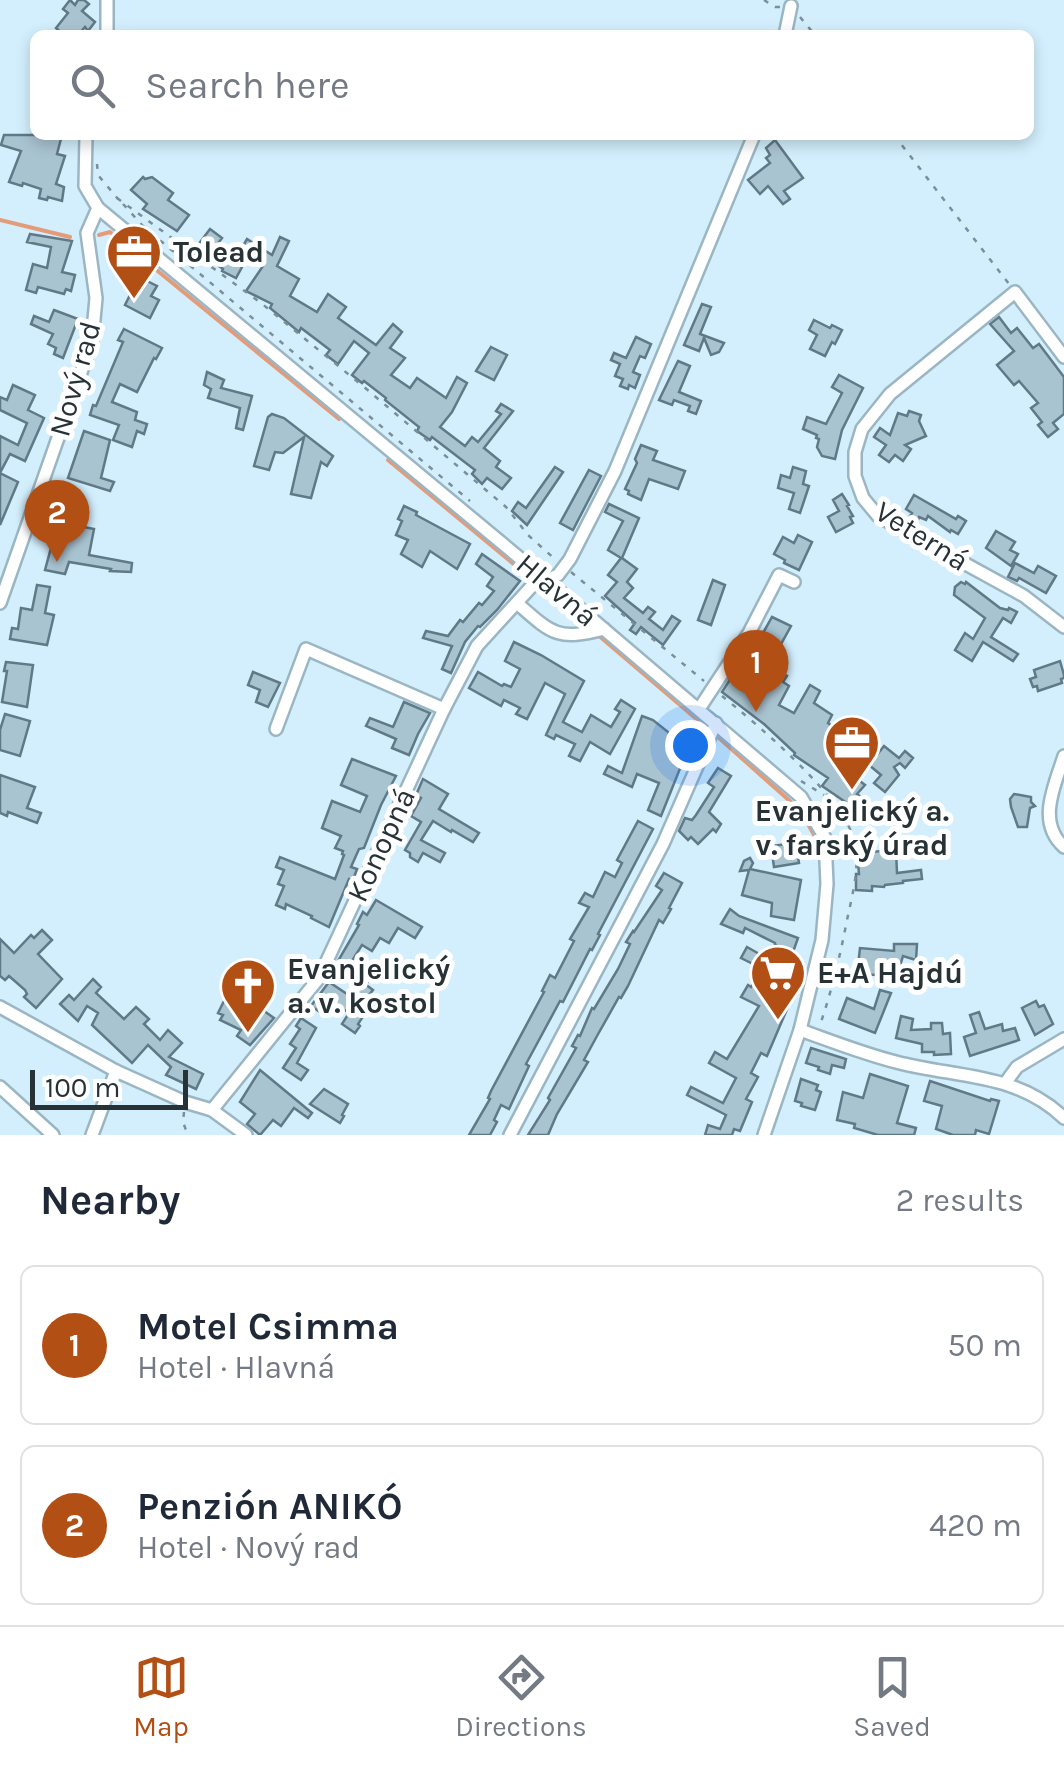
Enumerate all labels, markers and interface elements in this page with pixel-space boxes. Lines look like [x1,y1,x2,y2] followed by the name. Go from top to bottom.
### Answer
[30,30,1034,140] search box
[65,58,120,113] icon: search
[145,63,349,108] text: Search here
[104,222,164,301] office icon: Tolead
[173,234,264,270] place label: Tolead
[41,317,109,441] street label: Nový rad
[24,480,90,562] pin: 2
[869,493,975,579] street label: Veterná
[509,546,605,634] street label: Hlavná
[724,630,788,712] pin: 1
[822,713,882,792] office icon: Evanjelický a. v. farský úrad
[665,720,716,771] your location
[339,782,423,908] street label: Konopná
[755,793,949,863] place label: Evanjelický a. v. farský úrad
[748,943,808,1022] supermarket icon: E+A Hajdú
[287,951,450,1021] place label: Evanjelický a. v. kostol
[817,955,963,991] place label: E+A Hajdú
[218,956,278,1035] church icon: Evanjelický a. v. kostol
[30,1065,188,1110] scale bar
[45,1071,120,1104] text: 100 m
[40,1175,180,1225] text: Nearby
[896,1182,1024,1219] text: 2 results
[137,1304,399,1349] text: Motel Csimma
[69,1327,80,1364] text: 1
[947,1327,1022,1364] text: 50 m
[137,1349,335,1386] text: Hotel · Hlavná
[137,1484,402,1529] text: Penzión ANIKÓ
[65,1507,84,1544] text: 2
[929,1507,1022,1544] text: 420 m
[137,1529,360,1566] text: Hotel · Nový rad
[133,1650,189,1743] tab: Map
[455,1650,587,1743] tab: Directions
[853,1650,931,1743] tab: Saved

